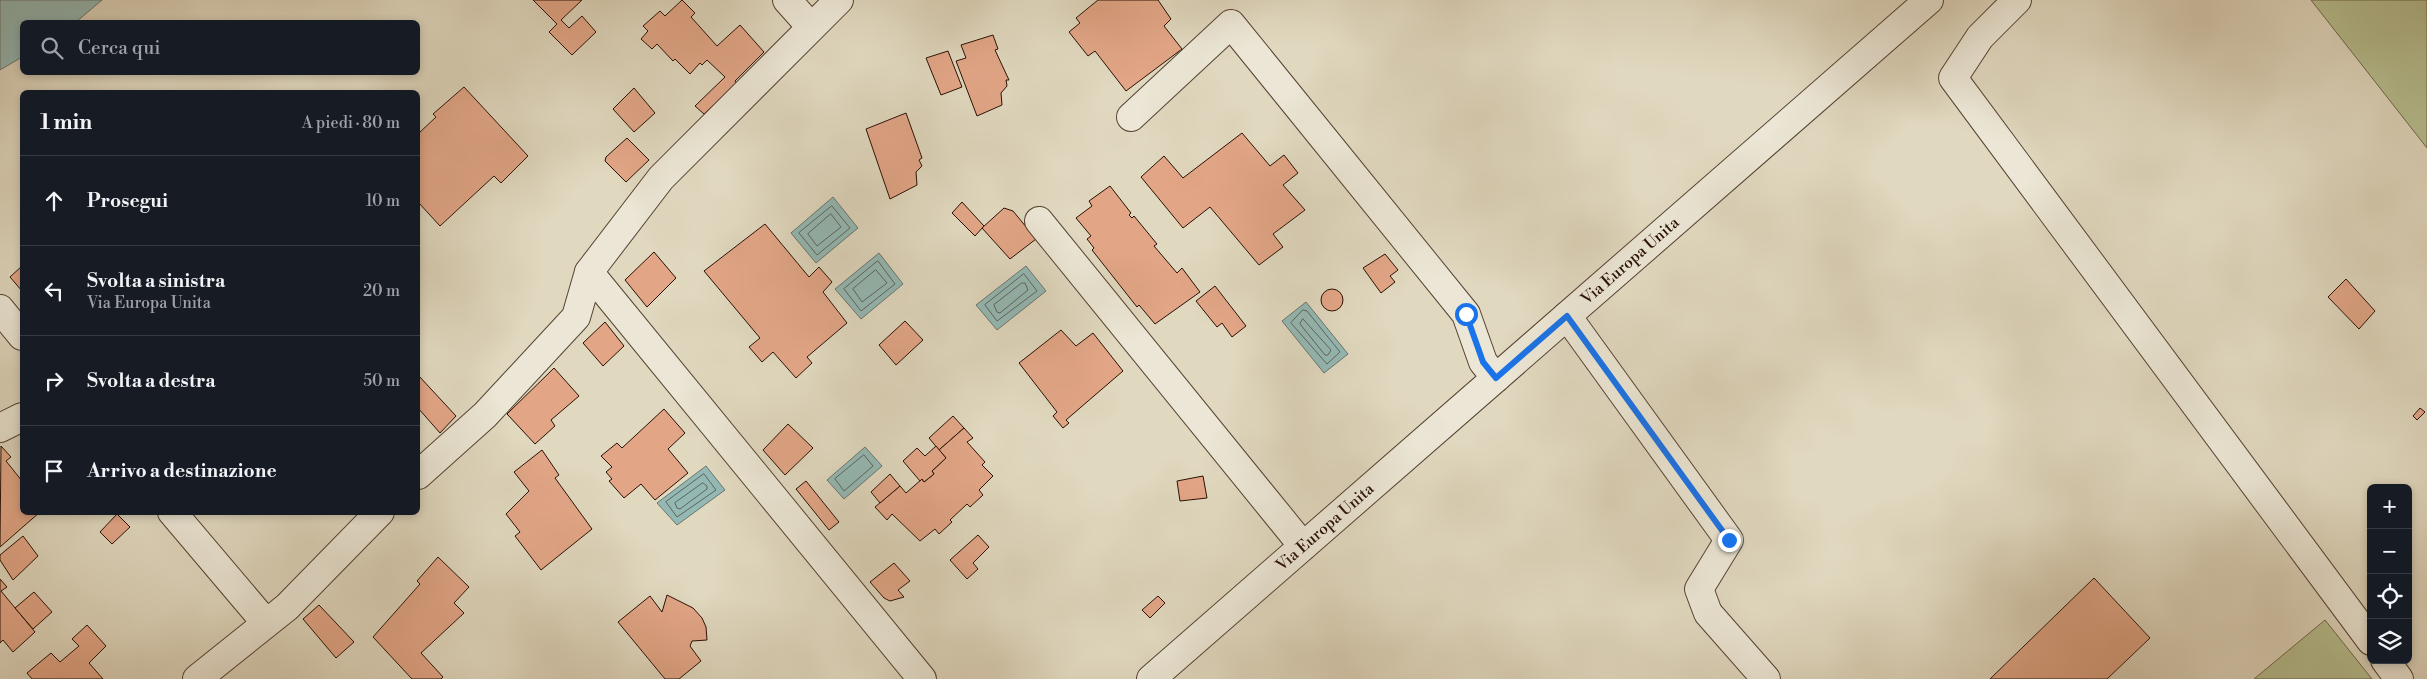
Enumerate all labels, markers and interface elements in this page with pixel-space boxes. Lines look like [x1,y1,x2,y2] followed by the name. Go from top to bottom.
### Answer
[20,20,420,75] search box
[38,34,66,62] icon: search
[78,36,161,60] text: Cerca qui
[40,110,92,136] text: 1 min
[302,113,400,133] text: A piedi · 80 m
[40,187,68,215] icon: ahead
[87,189,168,213] text: Prosegui
[366,191,400,211] text: 10 m
[1576,212,1684,310] street label: Via Europa Unita
[87,269,225,293] text: Svolta a sinistra
[40,277,68,305] icon: left
[363,281,400,301] text: 20 m
[87,293,211,313] text: Via Europa Unita
[1455,303,1478,326] route start
[40,367,68,395] icon: right
[87,369,215,393] text: Svolta a destra
[363,371,400,391] text: 50 m
[40,457,68,485] icon: arrive
[87,459,277,483] text: Arrivo a destinazione
[1271,478,1379,576] street label: Via Europa Unita
[2367,484,2412,664] map controls
[2367,484,2412,529] button: +
[1718,529,1741,552] route end
[2367,529,2412,574] button: −
[2367,574,2412,619] button: locate
[2367,619,2412,664] button: layers

